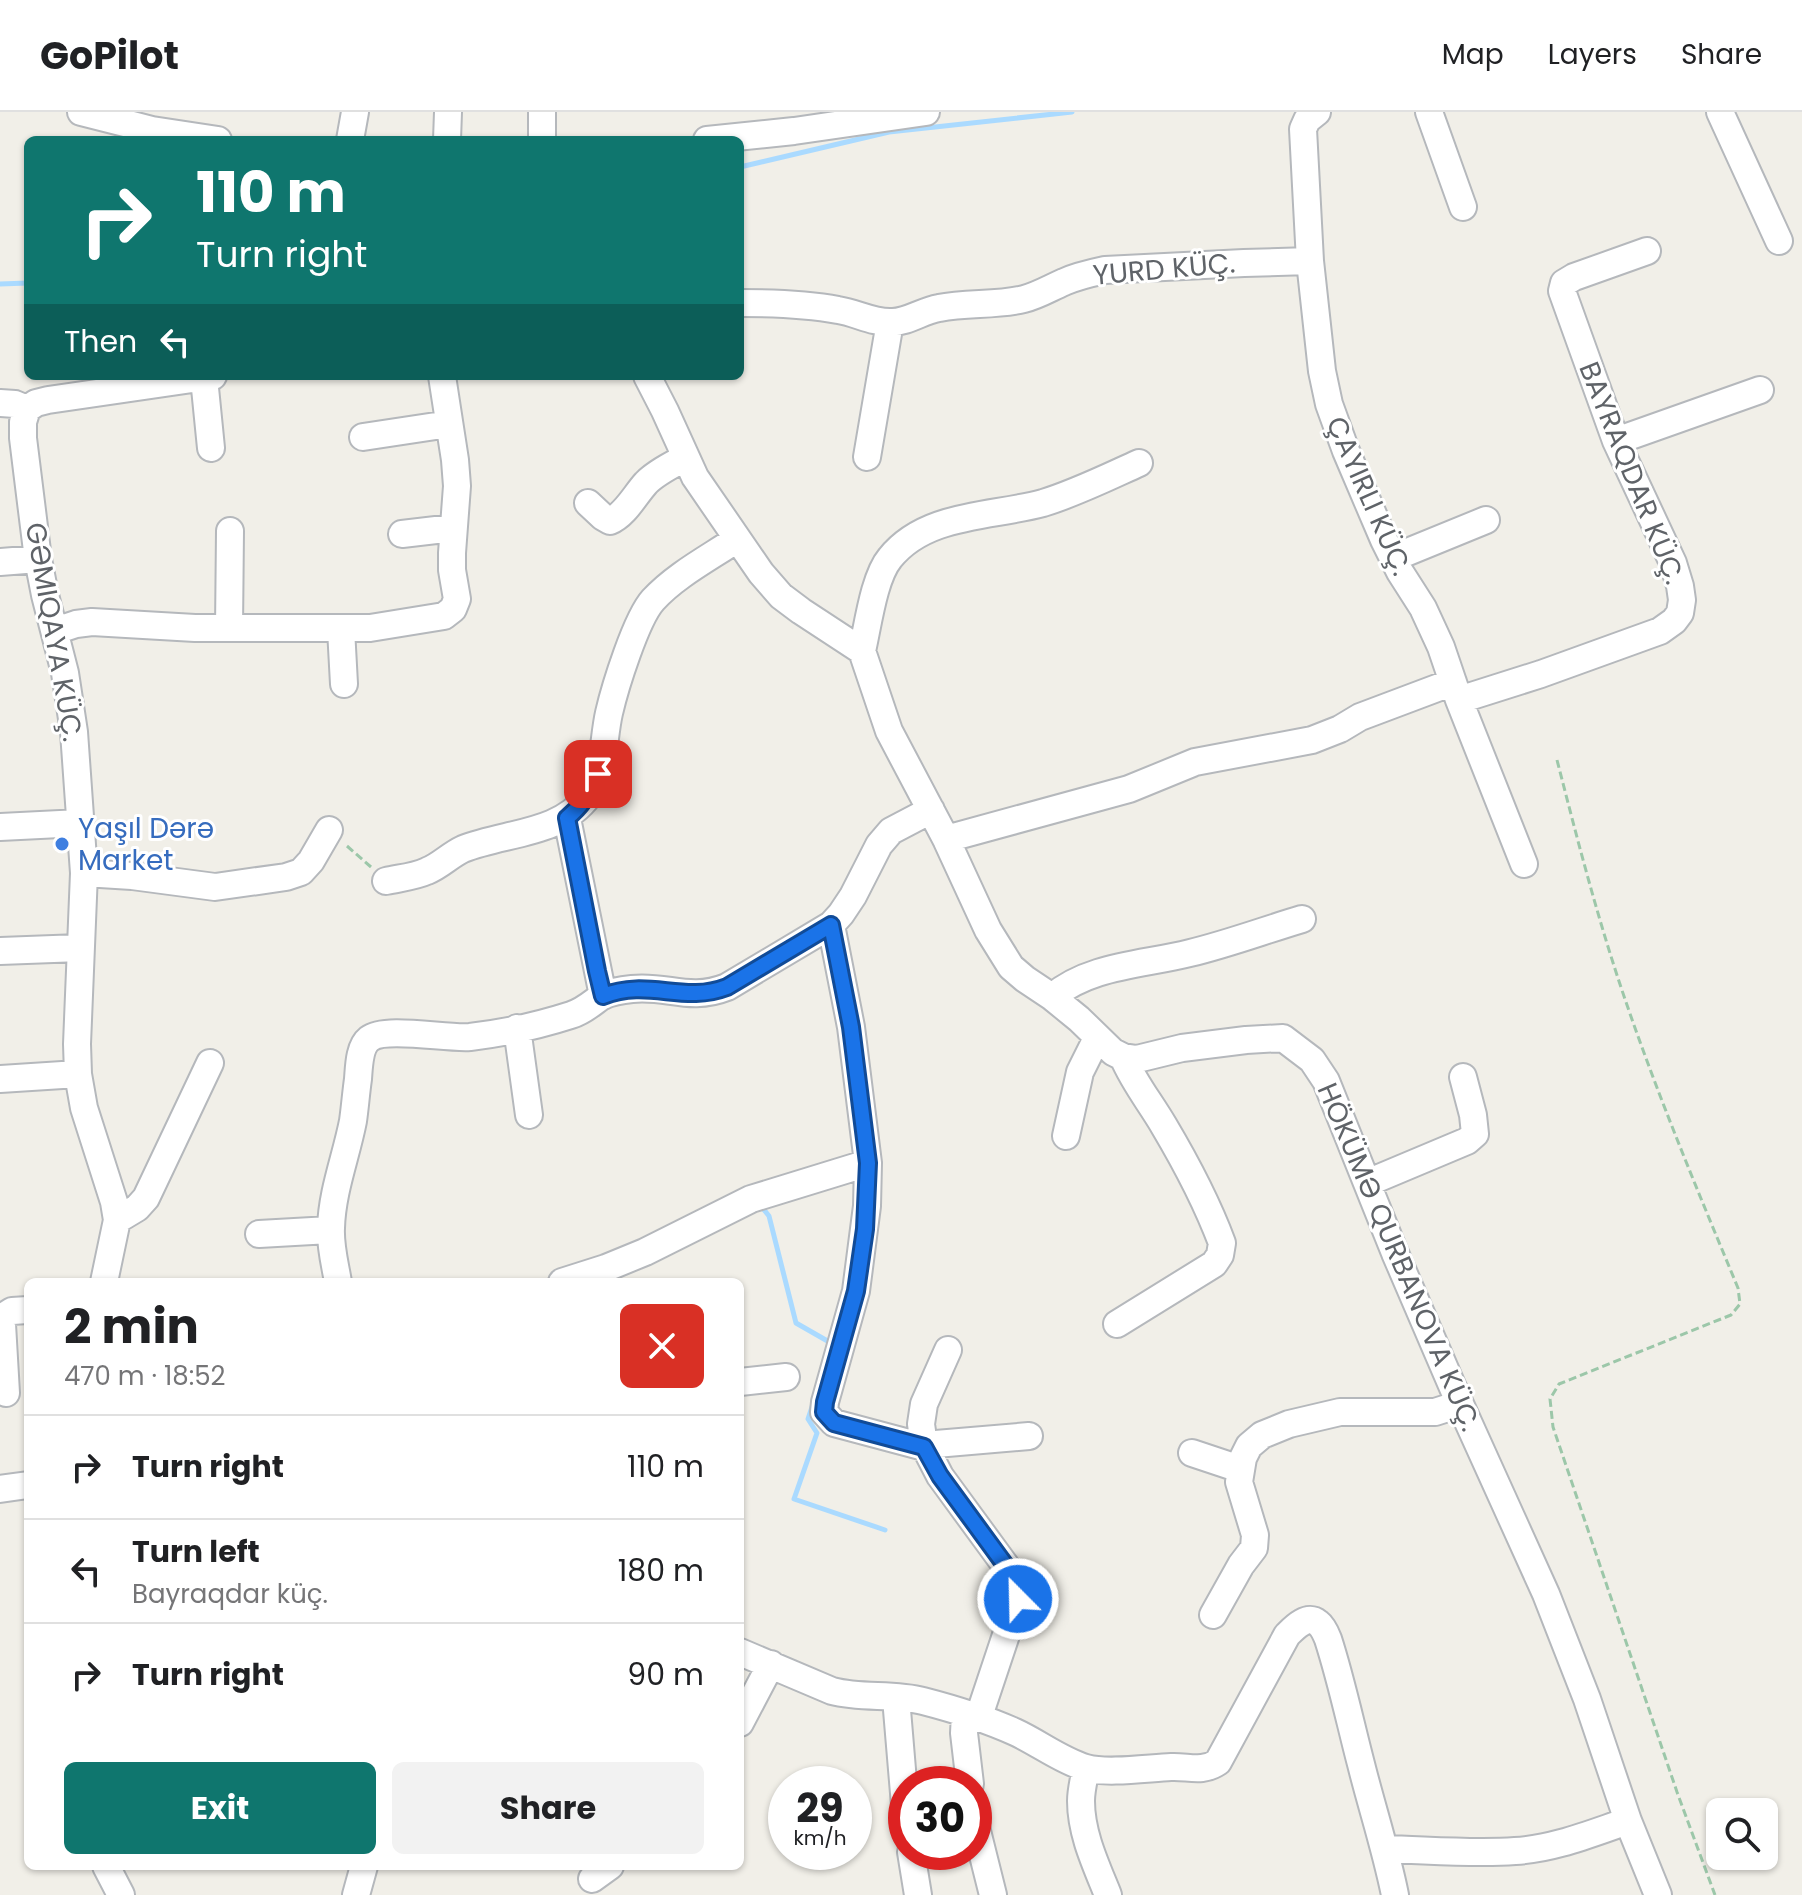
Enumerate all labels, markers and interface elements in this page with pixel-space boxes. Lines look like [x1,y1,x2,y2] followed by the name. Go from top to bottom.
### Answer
[40,29,179,82] text: GoPilot
[1442,35,1504,74] text: Map
[1548,35,1637,74] text: Layers
[1681,35,1762,74] text: Share
[196,153,346,232] text: 110 m
[64,168,168,272] icon: right
[196,229,367,280] text: Turn right
[1091,243,1237,295] street label: YURD KÜÇ.
[64,320,137,363] text: Then
[153,320,197,364] icon: left
[1570,356,1694,590] street label: BAYRAQDAR KÜÇ.
[1317,410,1421,582] street label: ÇAYIRLI KÜÇ.
[16,520,92,744] street label: GƏMIQAYA KÜÇ.
[564,740,632,808] pin
[576,752,620,796] icon: arrive
[78,809,214,880] place label: Yaşıl Dərə Market
[53,835,71,853] marker: Yaşıl Dərə Market
[1308,1077,1490,1437] street label: HÖKÜMƏ QURBANOVA KÜÇ.
[64,1293,199,1360] text: 2 min
[620,1304,704,1388] button: close
[64,1358,226,1394] text: 470 m · 18:52
[64,1445,108,1489] icon: right
[132,1445,284,1488] text: Turn right
[627,1445,704,1488] text: 110 m
[132,1530,260,1573] text: Turn left
[64,1549,108,1593] icon: left
[618,1549,704,1592] text: 180 m
[976,1557,1060,1641] position arrow
[132,1576,328,1612] text: Bayraqdar küç.
[64,1653,108,1697] icon: right
[132,1653,284,1696] text: Turn right
[627,1653,704,1696] text: 90 m
[64,1762,376,1854] button: Exit
[392,1762,704,1854] button: Share
[888,1766,992,1870] speed limit sign: 30
[796,1780,844,1836] text: 29
[1706,1798,1778,1870] map controls
[1706,1798,1778,1870] button: search
[793,1824,847,1852] text: km/h

